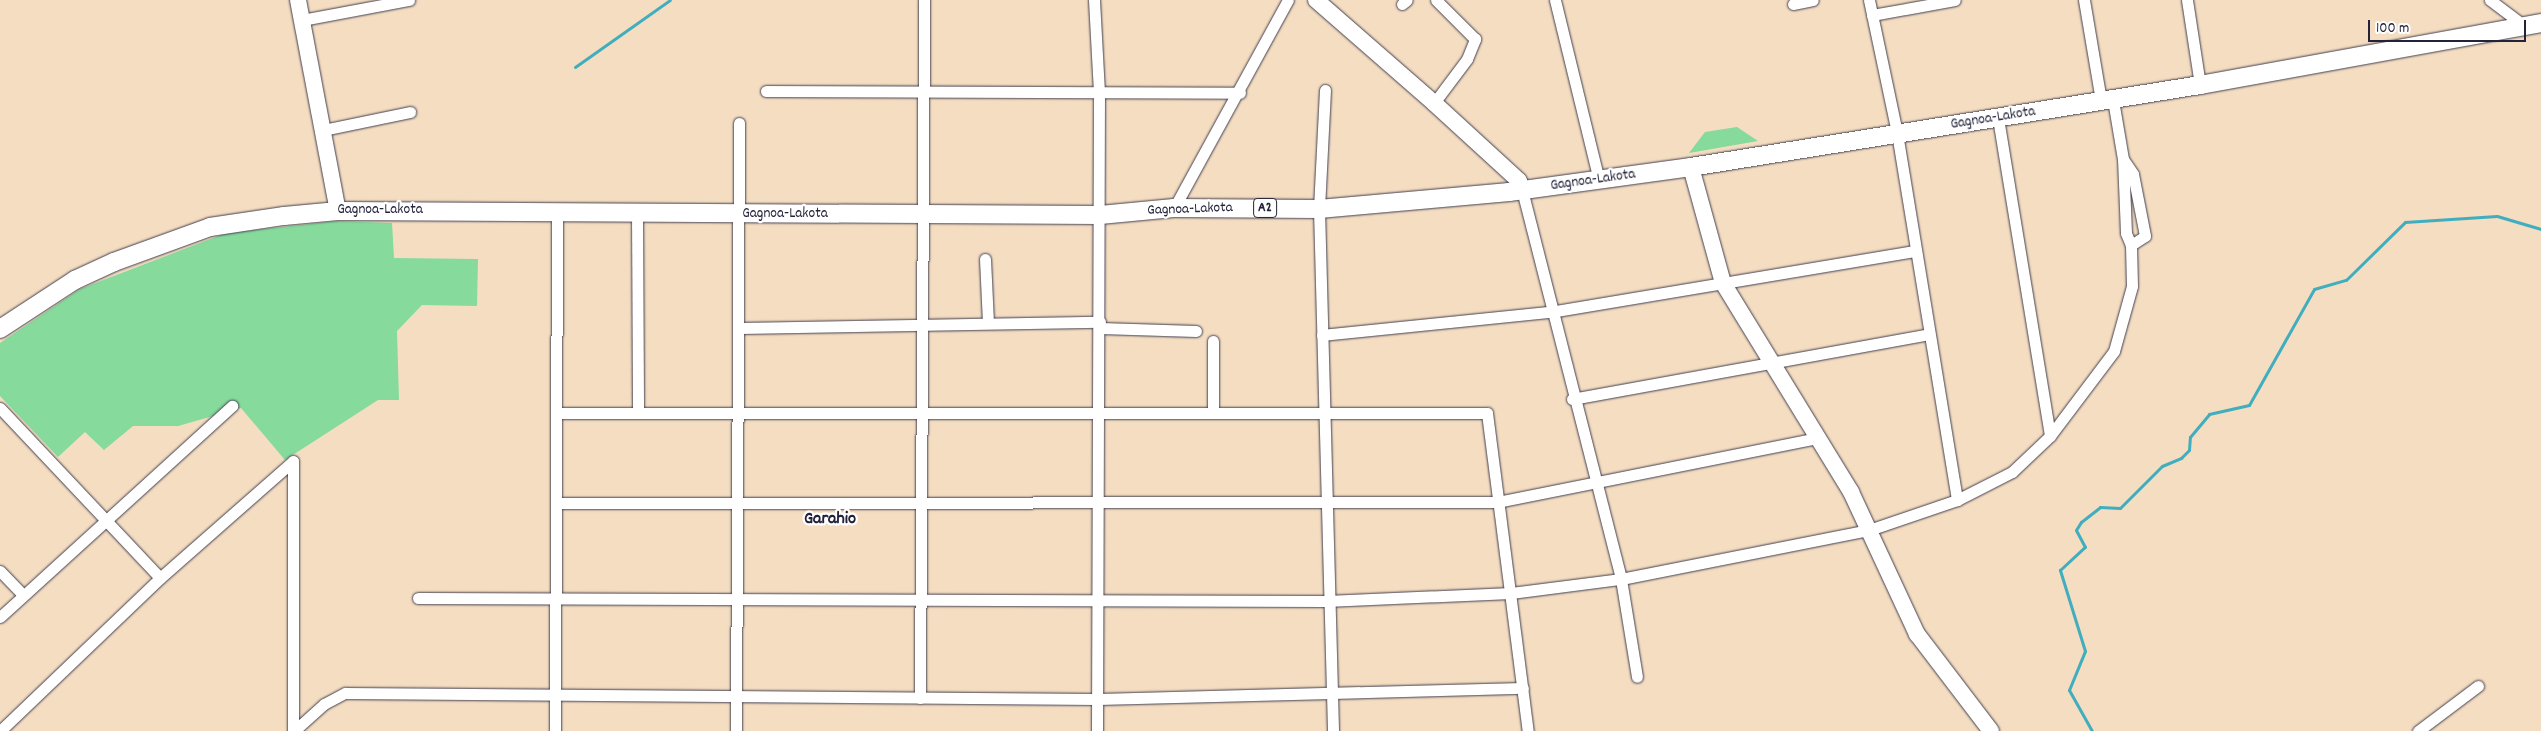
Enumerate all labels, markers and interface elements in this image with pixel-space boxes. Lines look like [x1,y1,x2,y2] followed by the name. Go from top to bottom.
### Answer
[2371,10,2528,42] scale bar
[2376,18,2409,40] text: 100 m
[1949,103,2037,135] street label: Gagnoa-Lakota
[1549,166,1637,196] street label: Gagnoa-Lakota
[1252,197,1278,220] road number: A2
[1147,200,1233,220] street label: Gagnoa-Lakota
[337,202,423,220] street label: Gagnoa-Lakota
[742,206,828,224] street label: Gagnoa-Lakota
[804,509,856,531] district label: Garahio

